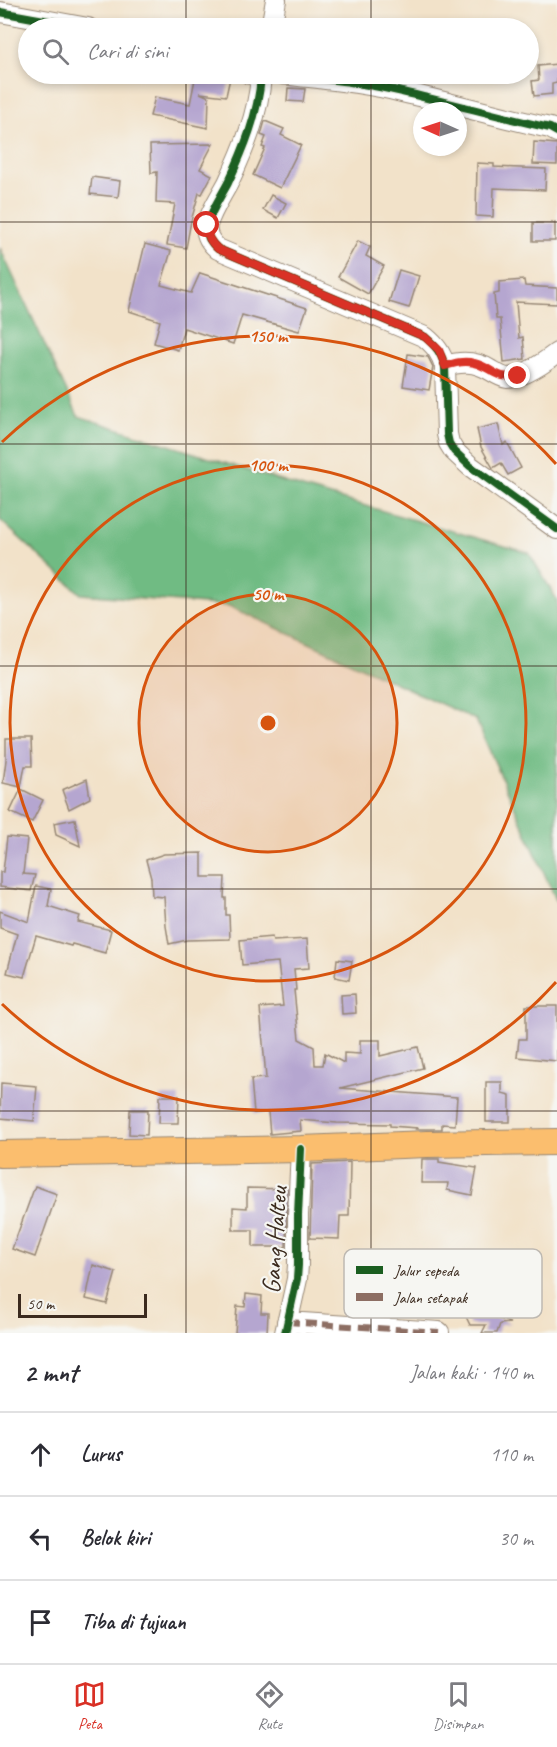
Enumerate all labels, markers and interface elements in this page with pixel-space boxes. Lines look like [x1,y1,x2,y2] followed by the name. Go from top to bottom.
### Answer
[18,18,539,84] search box
[39,35,72,68] icon: search
[87,37,168,65] text: Cari di sini
[413,102,467,156] north arrow
[193,211,219,237] route start
[249,325,289,347] text: 150 m
[504,362,530,388] route end
[249,454,289,476] text: 100 m
[253,583,285,605] text: 50 m
[258,713,278,733] centre of rings
[254,1184,295,1295] street label: Gang Halteu
[344,1249,542,1318] legend
[393,1261,460,1281] text: Jalur sepeda
[393,1288,468,1308] text: Jalan setapak
[18,1291,147,1318] scale bar
[27,1294,54,1314] text: 50 m
[24,1356,77,1389] text: 2 mnt
[410,1360,533,1385] text: Jalan kaki · 140 m
[24,1438,57,1471] icon: ahead
[81,1440,121,1468] text: Lurus
[490,1442,533,1467] text: 110 m
[24,1522,57,1555] icon: left
[81,1524,150,1552] text: Belok kiri
[499,1526,533,1551] text: 30 m
[24,1606,57,1639] icon: arrive
[81,1608,186,1636] text: Tiba di tujuan
[73,1678,106,1734] tab: Peta
[253,1678,286,1734] tab: Rute
[433,1678,484,1734] tab: Disimpan

